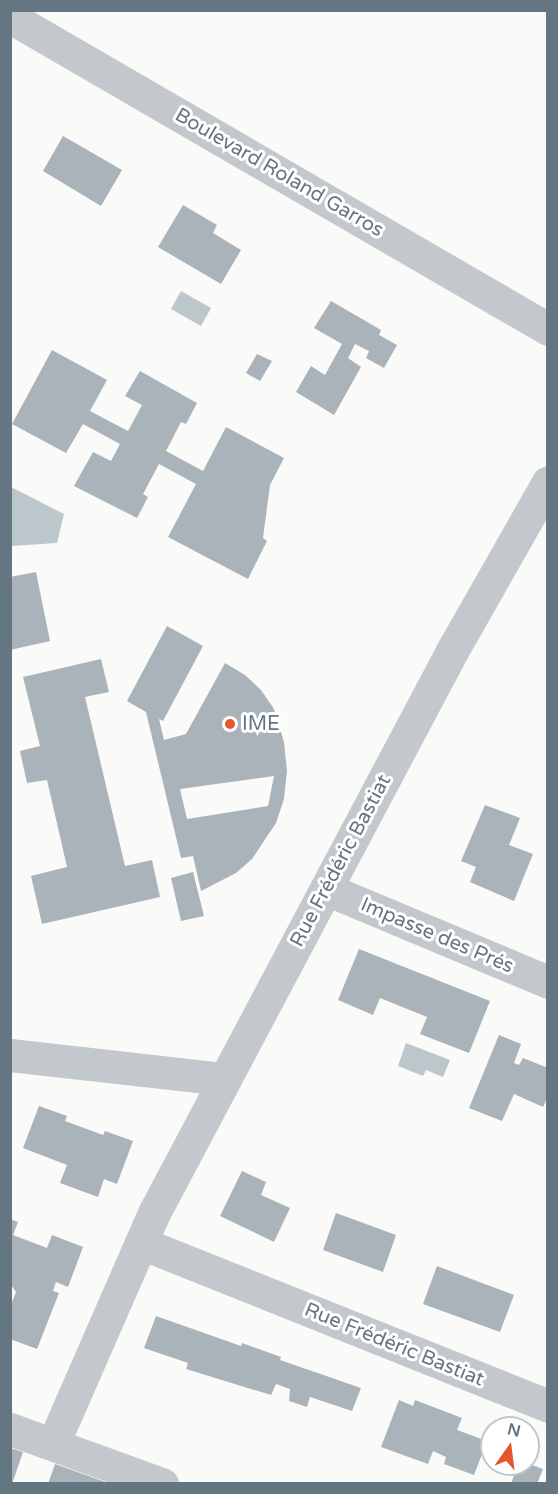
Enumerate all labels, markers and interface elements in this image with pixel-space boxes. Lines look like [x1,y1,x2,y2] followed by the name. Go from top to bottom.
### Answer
[170,103,388,243] street label: Boulevard Roland Garros
[242,712,280,736] place label: IME
[223,717,237,731] marker: IME
[285,771,397,951] street label: Rue Frédéric Bastiat
[357,893,517,979] street label: Impasse des Prés
[301,1298,487,1392] street label: Rue Frédéric Bastiat
[480,1416,540,1476] north arrow
[505,1419,523,1442] text: N

